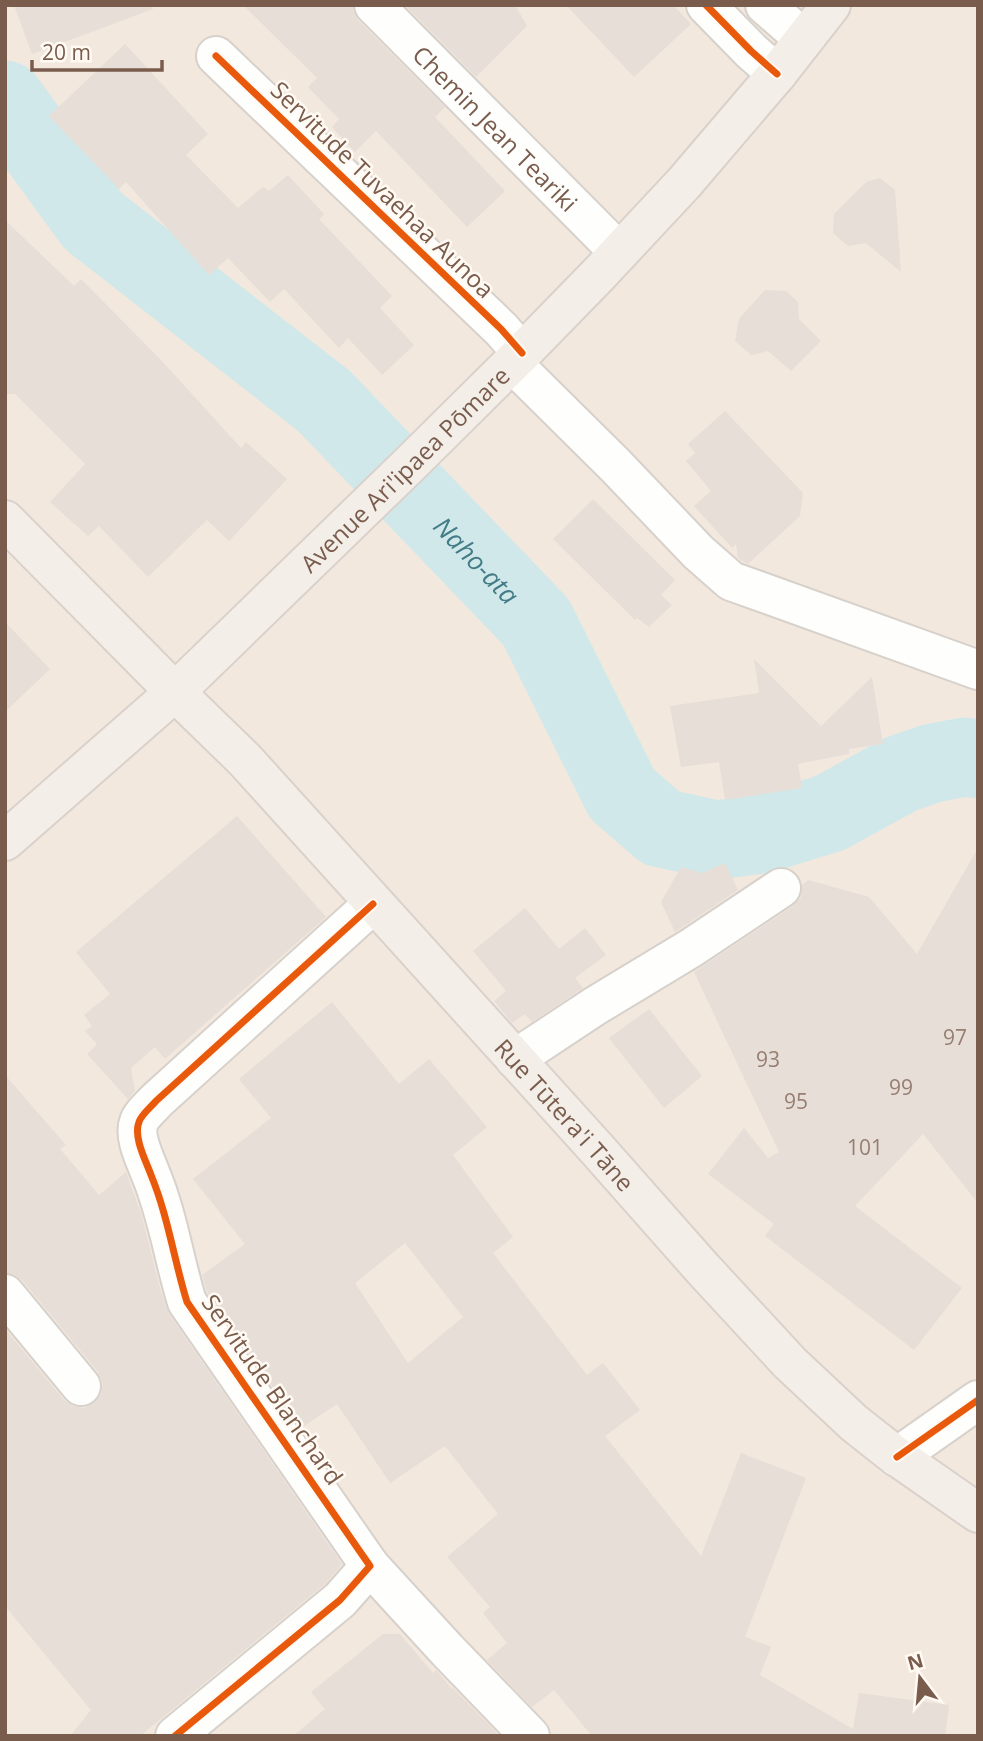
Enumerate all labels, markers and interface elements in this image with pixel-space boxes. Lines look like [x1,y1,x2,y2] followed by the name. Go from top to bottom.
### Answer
[32,28,161,72] scale bar
[42,38,91,66] text: 20 m
[406,38,586,218] street label: Chemin Jean Teariki
[264,73,502,305] street label: Servitude Tuvaehaa Aunoa
[292,359,516,579] street label: Avenue Ari'ipaea Pōmare
[426,508,528,612] water label: Naho-ata
[943,1023,967,1051] house number: 97
[488,1031,643,1198] street label: Rue Tūtera'i Tāne
[756,1045,780,1073] house number: 93
[889,1073,913,1101] house number: 99
[784,1087,808,1115] house number: 95
[847,1133,883,1161] house number: 101
[195,1287,351,1491] street label: Servitude Blanchard
[885,1643,955,1713] north arrow
[904,1647,926,1676] text: N

